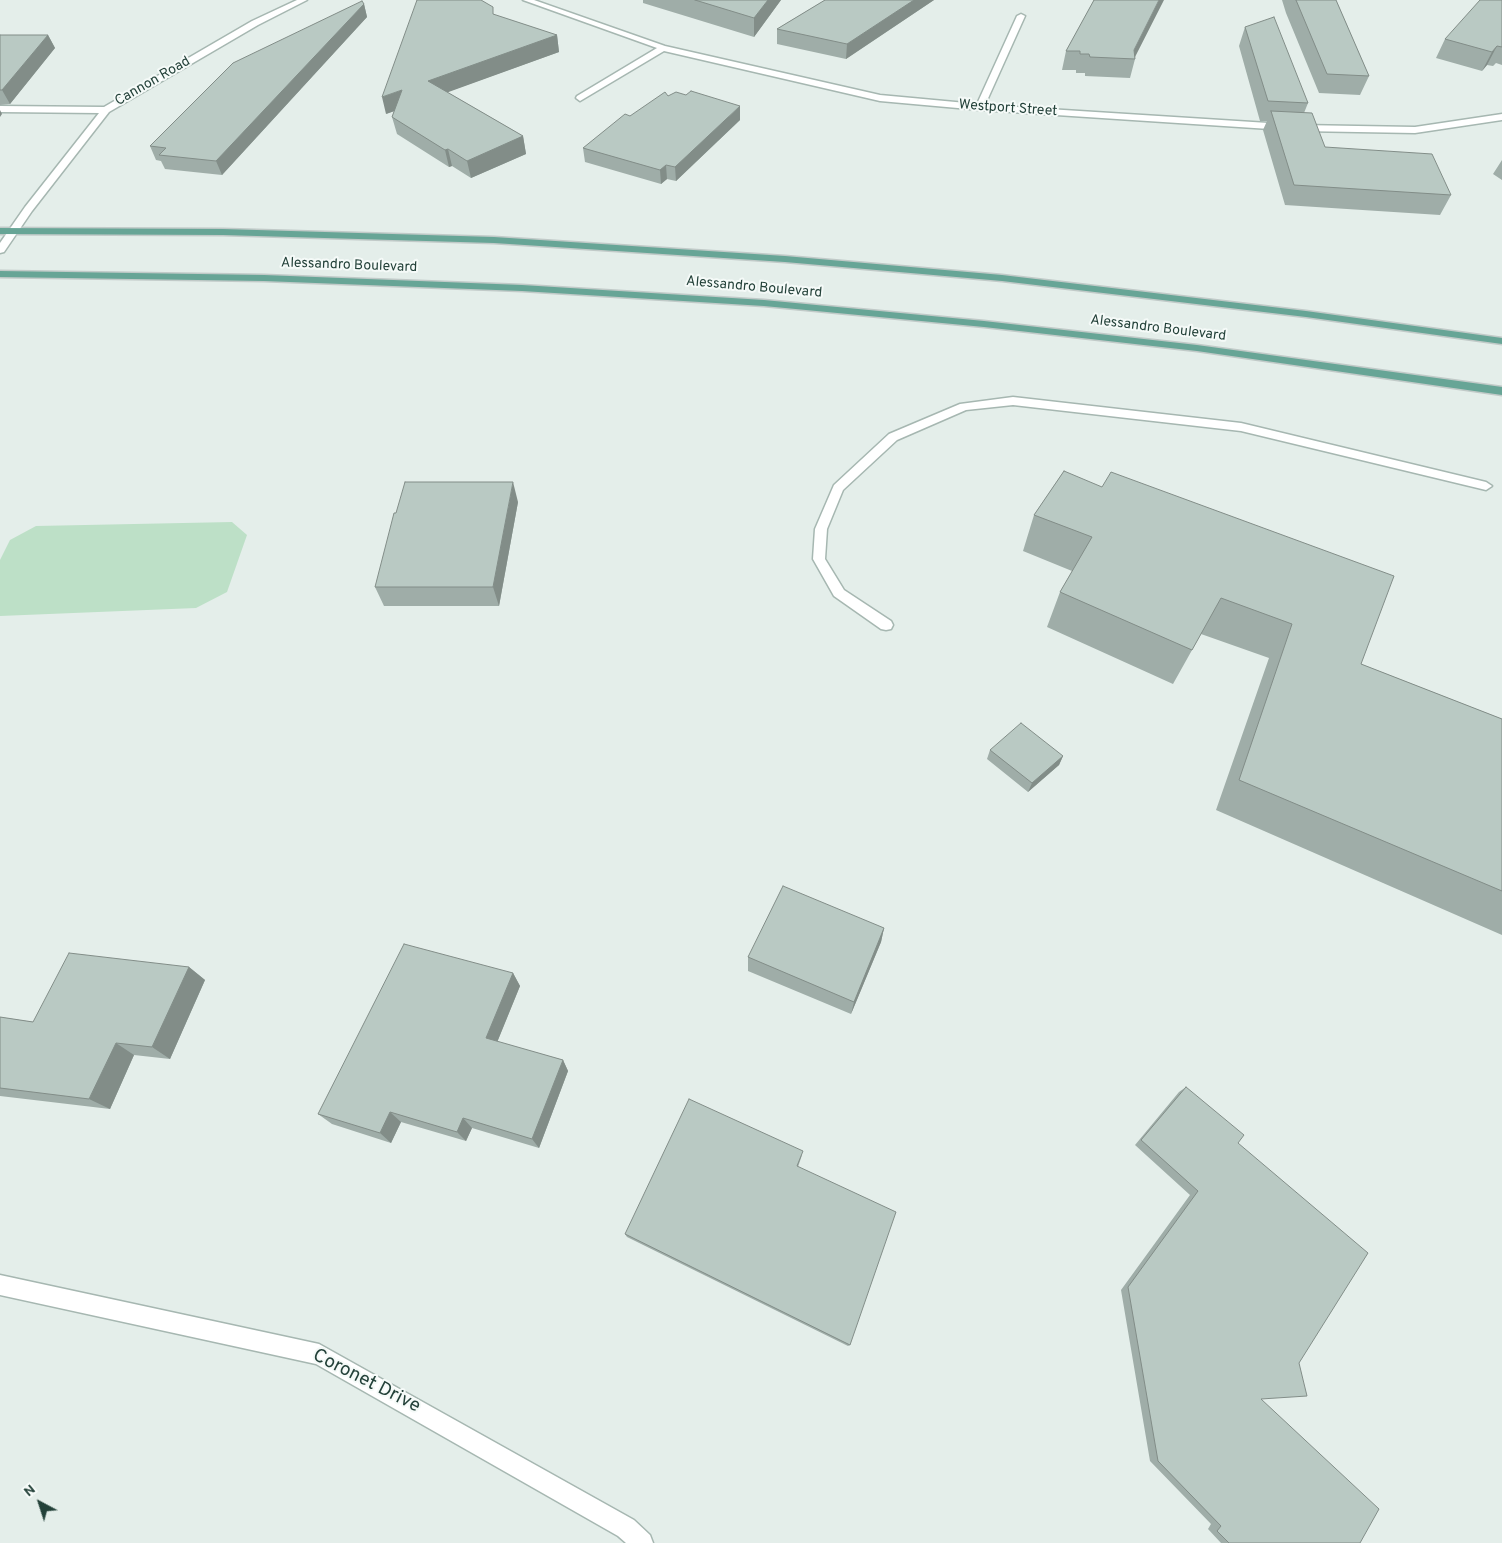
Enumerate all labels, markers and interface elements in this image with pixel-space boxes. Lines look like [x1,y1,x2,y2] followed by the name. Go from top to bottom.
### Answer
[112,54,194,110] street label: Cannon Road
[958,97,1058,121] street label: Westport Street
[280,255,418,277] street label: Alessandro Boulevard
[685,274,823,302] street label: Alessandro Boulevard
[1089,312,1227,346] street label: Alessandro Boulevard
[308,1345,424,1419] street label: Coronet Drive
[15,1478,65,1528] north arrow
[21,1481,39,1501] text: N

